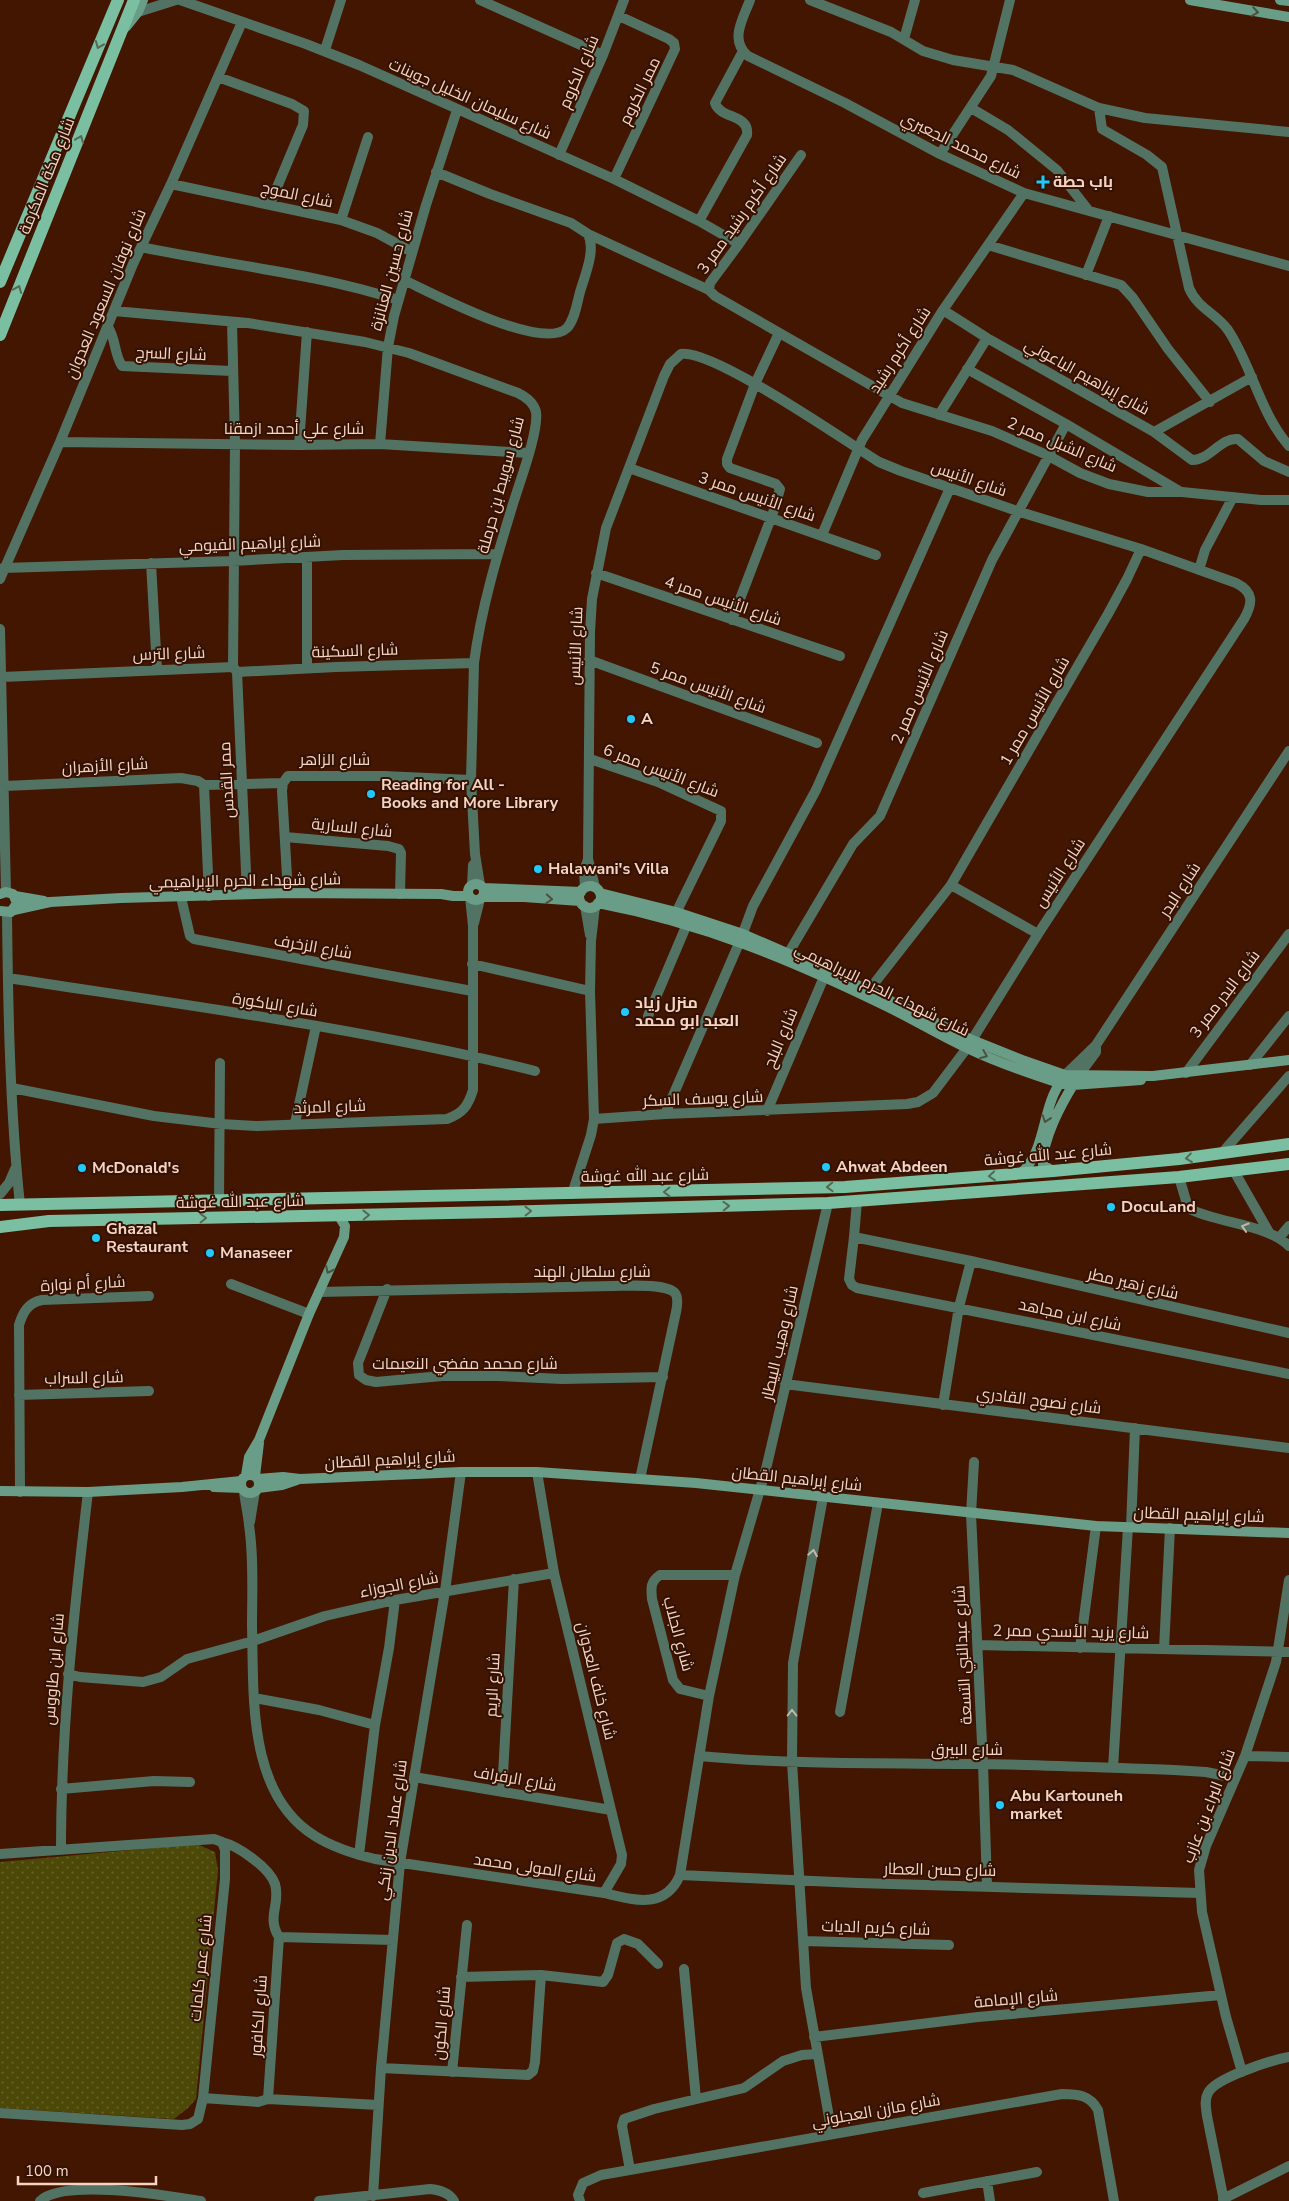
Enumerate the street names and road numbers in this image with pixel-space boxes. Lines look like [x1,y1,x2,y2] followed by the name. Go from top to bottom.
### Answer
[554,32,604,112] street label: شارع الكروم
[385,53,555,145] street label: شارع سليمان الخليل جوينات
[614,53,666,129] street label: ممر الكروم
[896,107,1025,186] street label: شارع محمد الجعبري
[14,115,80,237] street label: شارع مكة المكرمة
[692,149,792,279] street label: شارع أكرم رشيد ممر 3
[259,177,335,213] street label: شارع الموج
[60,206,152,382] street label: شارع نوفان السعود العدوان
[365,207,419,333] street label: شارع حسين العنانزة
[864,302,936,398] street label: شارع أكرم رشيد
[1019,333,1154,422] street label: شارع إبراهيم الباعوني
[135,342,207,366] street label: شارع السرج
[1004,412,1120,478] street label: شارع الشبل ممر 2
[472,414,530,556] street label: شارع سويبط بن حرملة
[224,418,364,442] street label: شارع علي أحمد ازمقنا
[928,456,1010,502] street label: شارع الأنيس
[696,467,818,527] street label: شارع الأنيس ممر 3
[179,531,322,559] street label: شارع إبراهيم الفيومي
[662,571,784,631] street label: شارع الأنيس ممر 4
[564,606,588,686] street label: شارع الأنيس
[886,626,954,748] street label: شارع الأنيس ممر 2
[311,638,399,664] street label: شارع السكينة
[132,642,206,666] street label: شارع الترس
[995,653,1075,769] street label: شارع الأنيس ممر 1
[647,657,769,719] street label: شارع الأنيس ممر 5
[600,739,722,803] street label: شارع الأنيس ممر 6
[214,741,240,819] street label: ممر القدس
[299,749,370,771] street label: شارع الزاهر
[61,753,149,779] street label: شارع الأزهران
[310,813,394,843] street label: شارع السارية
[1029,834,1091,912] street label: شارع الأنيس
[1154,858,1206,923] street label: شارع البدر
[149,868,341,896] street label: شارع شهداء الحرم الإبراهيمي
[272,929,354,965] street label: شارع الزخرف
[790,938,973,1044] street label: شارع شهداء الحرم الإبراهيمي
[1185,945,1265,1043] street label: شارع البدر ممر 3
[231,987,319,1023] street label: شارع الباكورة
[758,1004,804,1072] street label: شارع البلح
[641,1086,764,1112] street label: شارع يوسف السكر
[294,1095,366,1119] street label: شارع المرثد
[983,1138,1113,1172] street label: شارع عبد الله غوشة
[581,1164,709,1188] street label: شارع عبد الله غوشة
[176,1190,304,1214] street label: شارع عبد الله غوشة
[533,1261,651,1283] street label: شارع سلطان الهند
[1084,1263,1181,1305] street label: شارع زهير مطر
[40,1271,126,1297] street label: شارع أم نوارة
[756,1283,804,1404] street label: شارع وهيب البيطار
[1016,1293,1124,1337] street label: شارع ابن مجاهد
[372,1353,558,1376] street label: شارع محمد مفضي النعيمات
[44,1366,124,1390] street label: شارع السراب
[975,1382,1103,1422] street label: شارع نصوح القادري
[324,1446,456,1474] street label: شارع إبراهيم القطان
[731,1461,863,1497] street label: شارع إبراهيم القطان
[1133,1502,1265,1528] street label: شارع إبراهيم القطان
[358,1567,440,1603] street label: شارع الجوزاء
[948,1585,980,1725] street label: شارع عبدالنبي التسعة
[657,1594,699,1674] street label: شارع الجلاب
[38,1612,70,1726] street label: شارع ابن طاووس
[571,1620,621,1742] street label: شارع خلف العدوان
[992,1620,1150,1646] street label: شارع يزيد الأسدي ممر 2
[480,1652,506,1718] street label: شارع الريم
[931,1739,1003,1761] street label: شارع البيرق
[1177,1746,1241,1866] street label: شارع البراء بن عازب
[371,1758,415,1902] street label: شارع عماد الدين زنكي
[472,1761,558,1797] street label: شارع الرفراف
[472,1849,598,1887] street label: شارع المولى محمد
[883,1858,996,1882] street label: شارع حسن العطار
[184,1913,218,2023] street label: شارع عمر كلمات
[821,1915,931,1941] street label: شارع كريم الديات
[245,1974,273,2059] street label: شارع الكافور
[973,1984,1059,2014] street label: شارع الإمامة
[428,1985,456,2061] street label: شارع الكون
[810,2089,942,2135] street label: شارع مازن العجلوني

